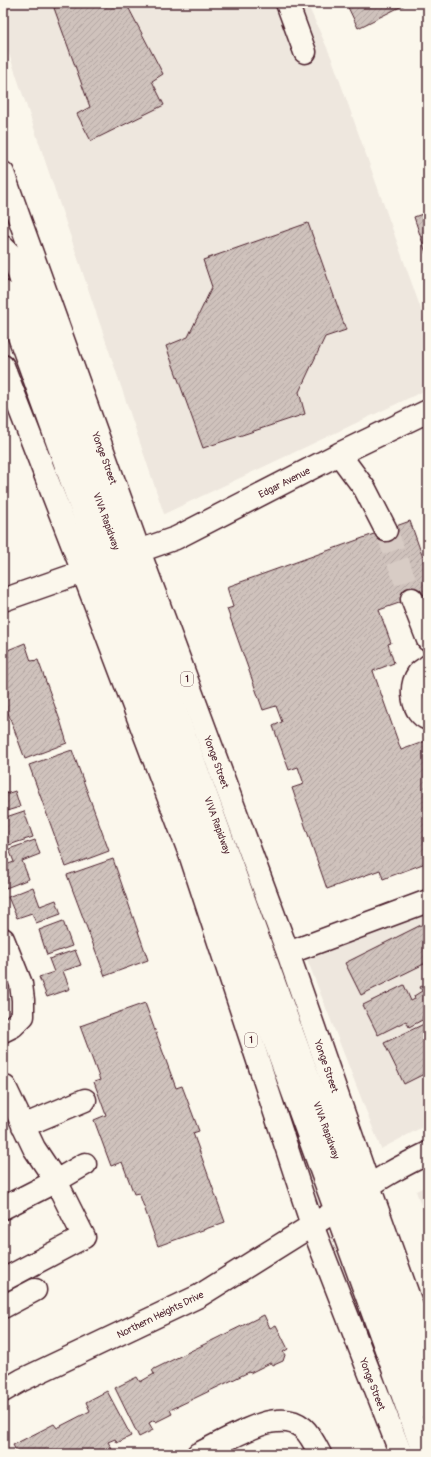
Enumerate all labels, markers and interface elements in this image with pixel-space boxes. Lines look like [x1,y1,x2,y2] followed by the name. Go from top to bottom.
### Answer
[89,429,119,487] street label: Yonge Street
[257,465,312,501] street label: Edgar Avenue
[90,491,122,552] street label: VIVA Rapidway
[181,672,193,686] road number: 1
[201,733,231,791] street label: Yonge Street
[201,795,233,856] street label: VIVA Rapidway
[245,1033,257,1047] road number: 1
[311,1037,341,1095] street label: Yonge Street
[310,1100,342,1161] street label: VIVA Rapidway
[115,1289,206,1341] street label: Northern Heights Drive
[356,1356,388,1413] street label: Yonge Street

